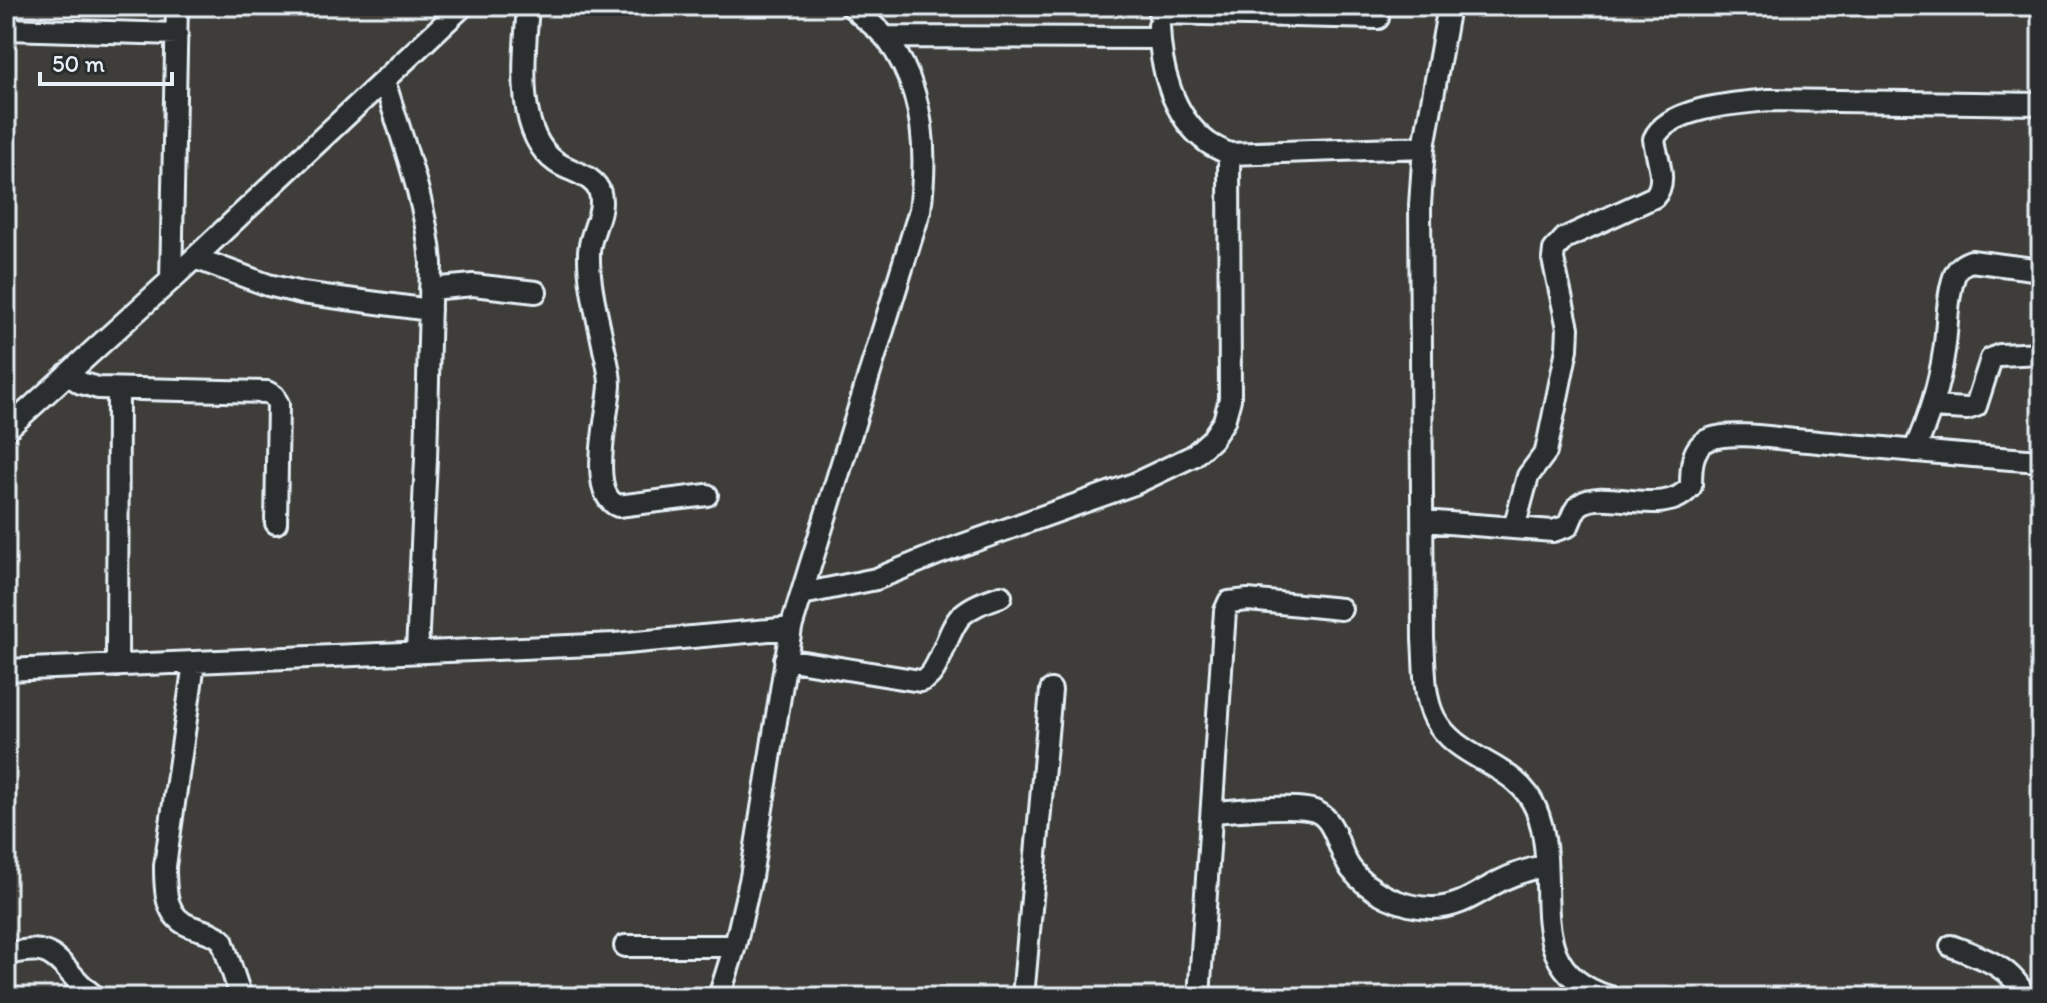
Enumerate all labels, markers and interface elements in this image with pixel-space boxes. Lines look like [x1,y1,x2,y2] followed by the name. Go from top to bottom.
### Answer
[40,36,172,86] scale bar
[52,49,105,78] text: 50 m

